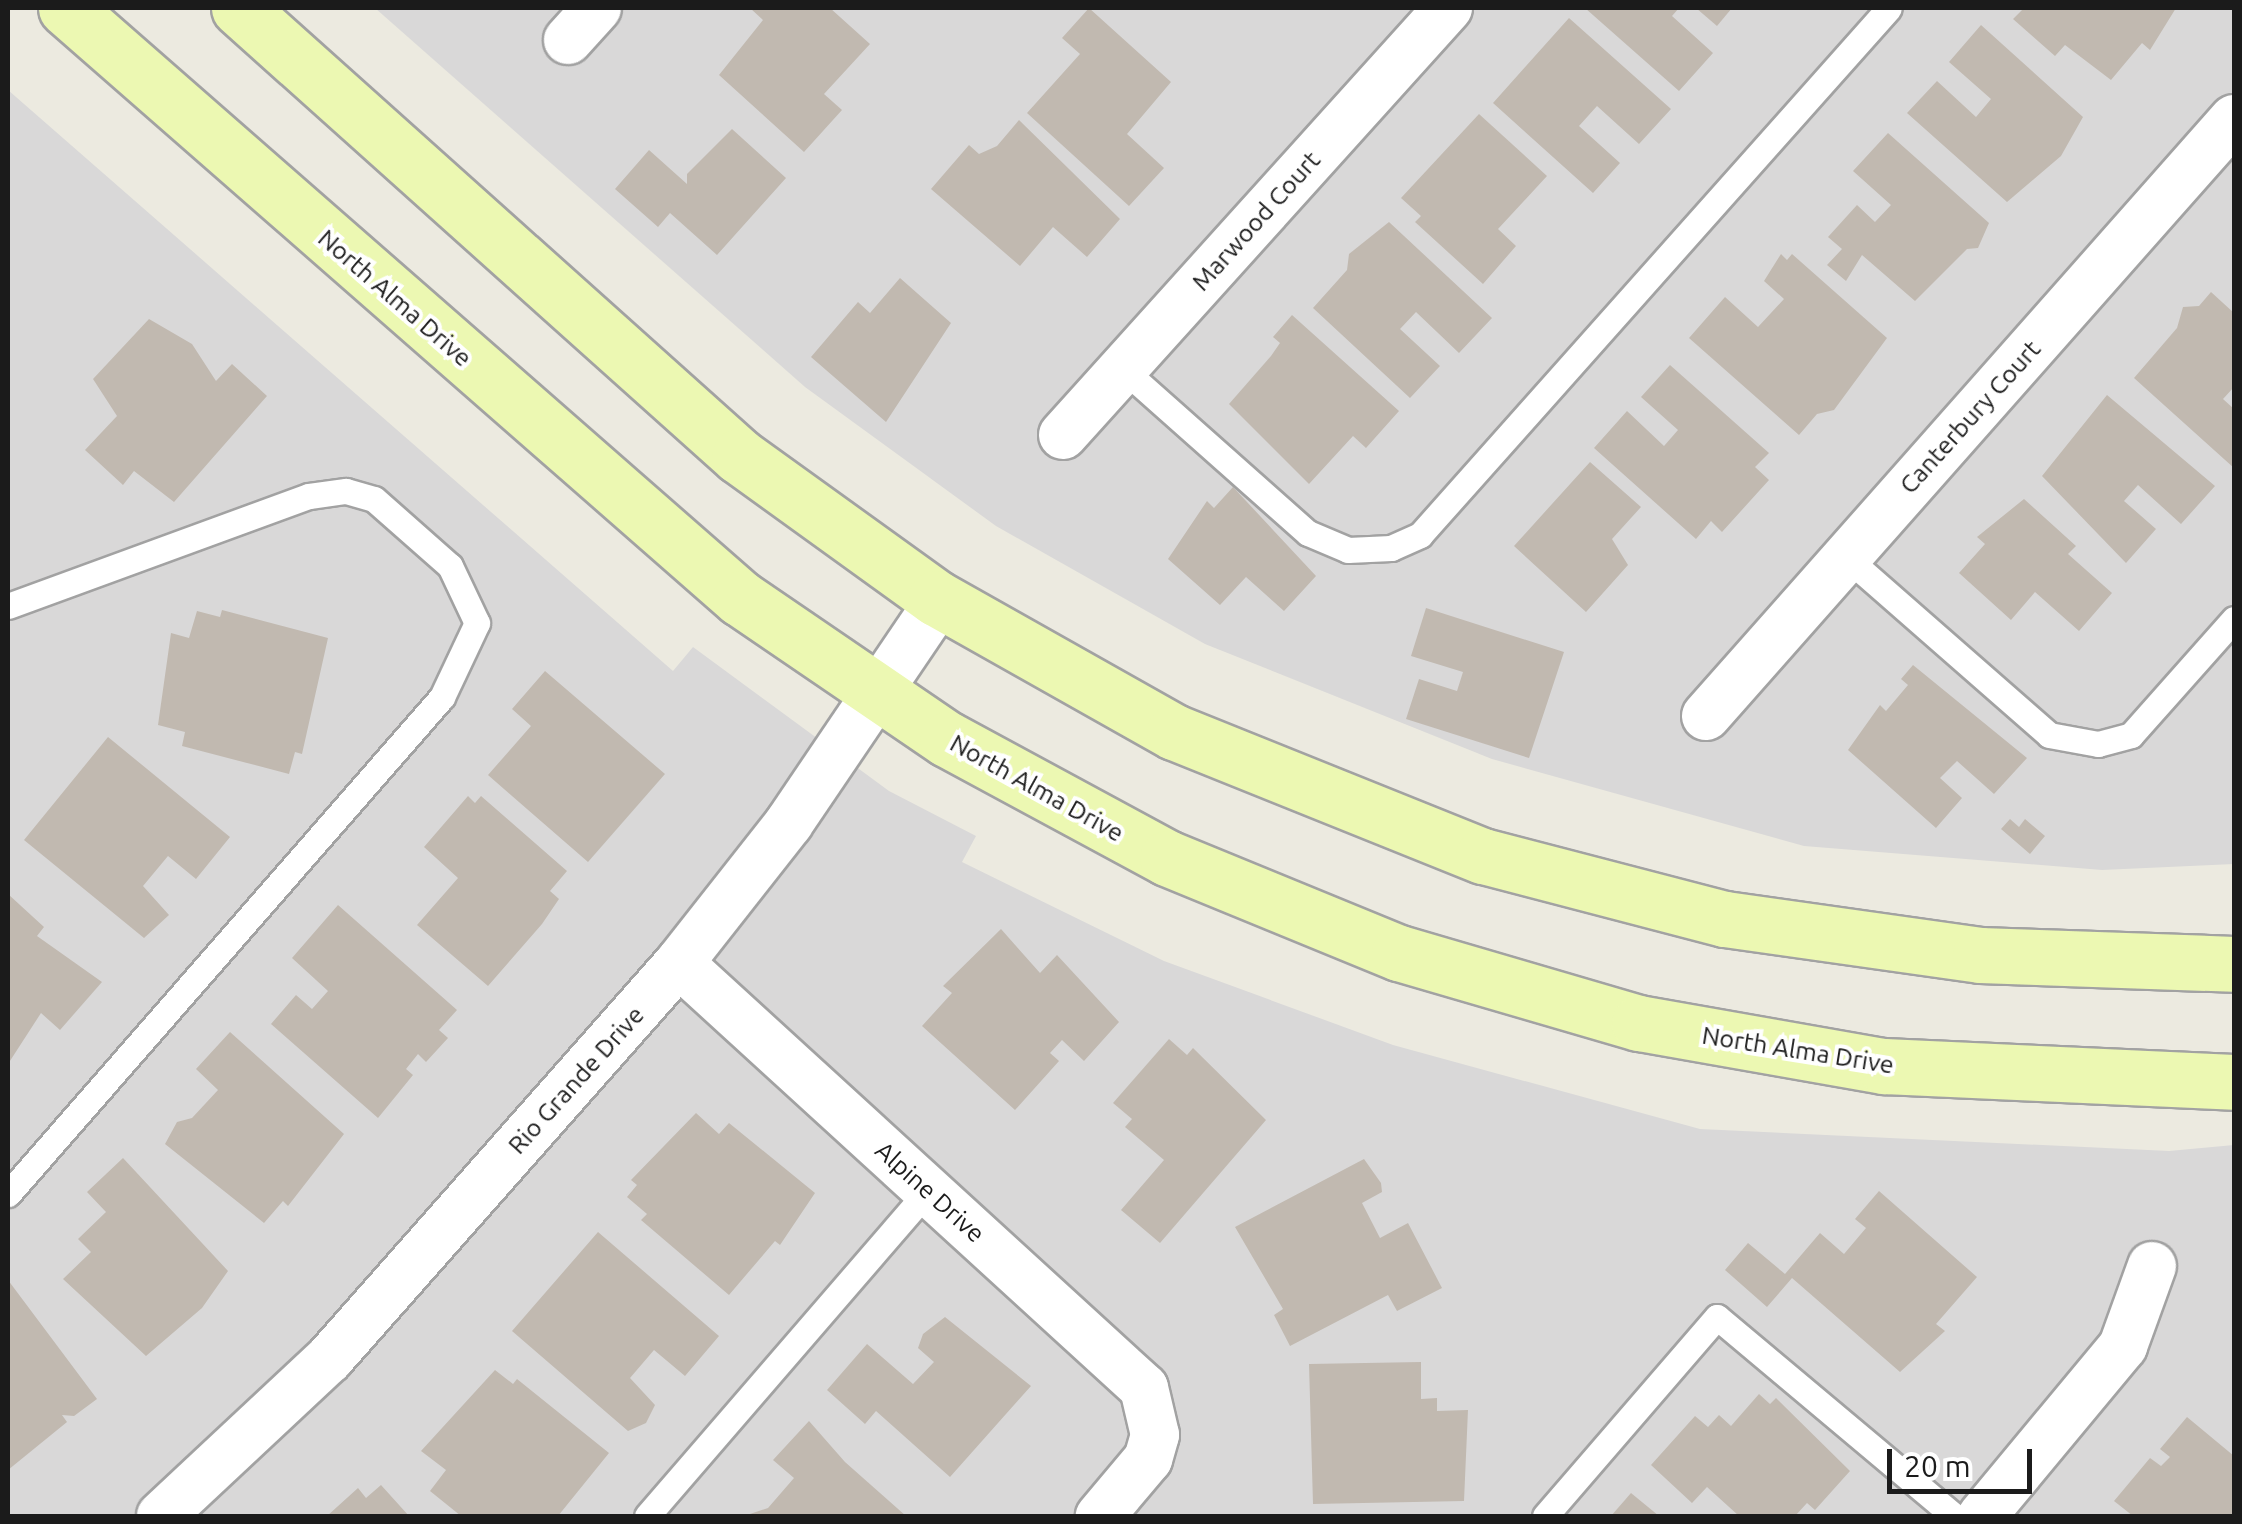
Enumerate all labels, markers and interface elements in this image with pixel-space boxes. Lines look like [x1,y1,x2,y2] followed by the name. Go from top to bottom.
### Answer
[1186,145,1326,297] street label: Marwood Court
[312,223,478,373] street label: North Alma Drive
[1893,334,2047,500] street label: Canterbury Court
[945,728,1129,848] street label: North Alma Drive
[502,1000,650,1160] street label: Rio Grande Drive
[1700,1020,1896,1080] street label: North Alma Drive
[869,1135,991,1249] street label: Alpine Drive
[1892,1429,2037,1491] scale bar
[1904,1449,1971,1483] text: 20 m

